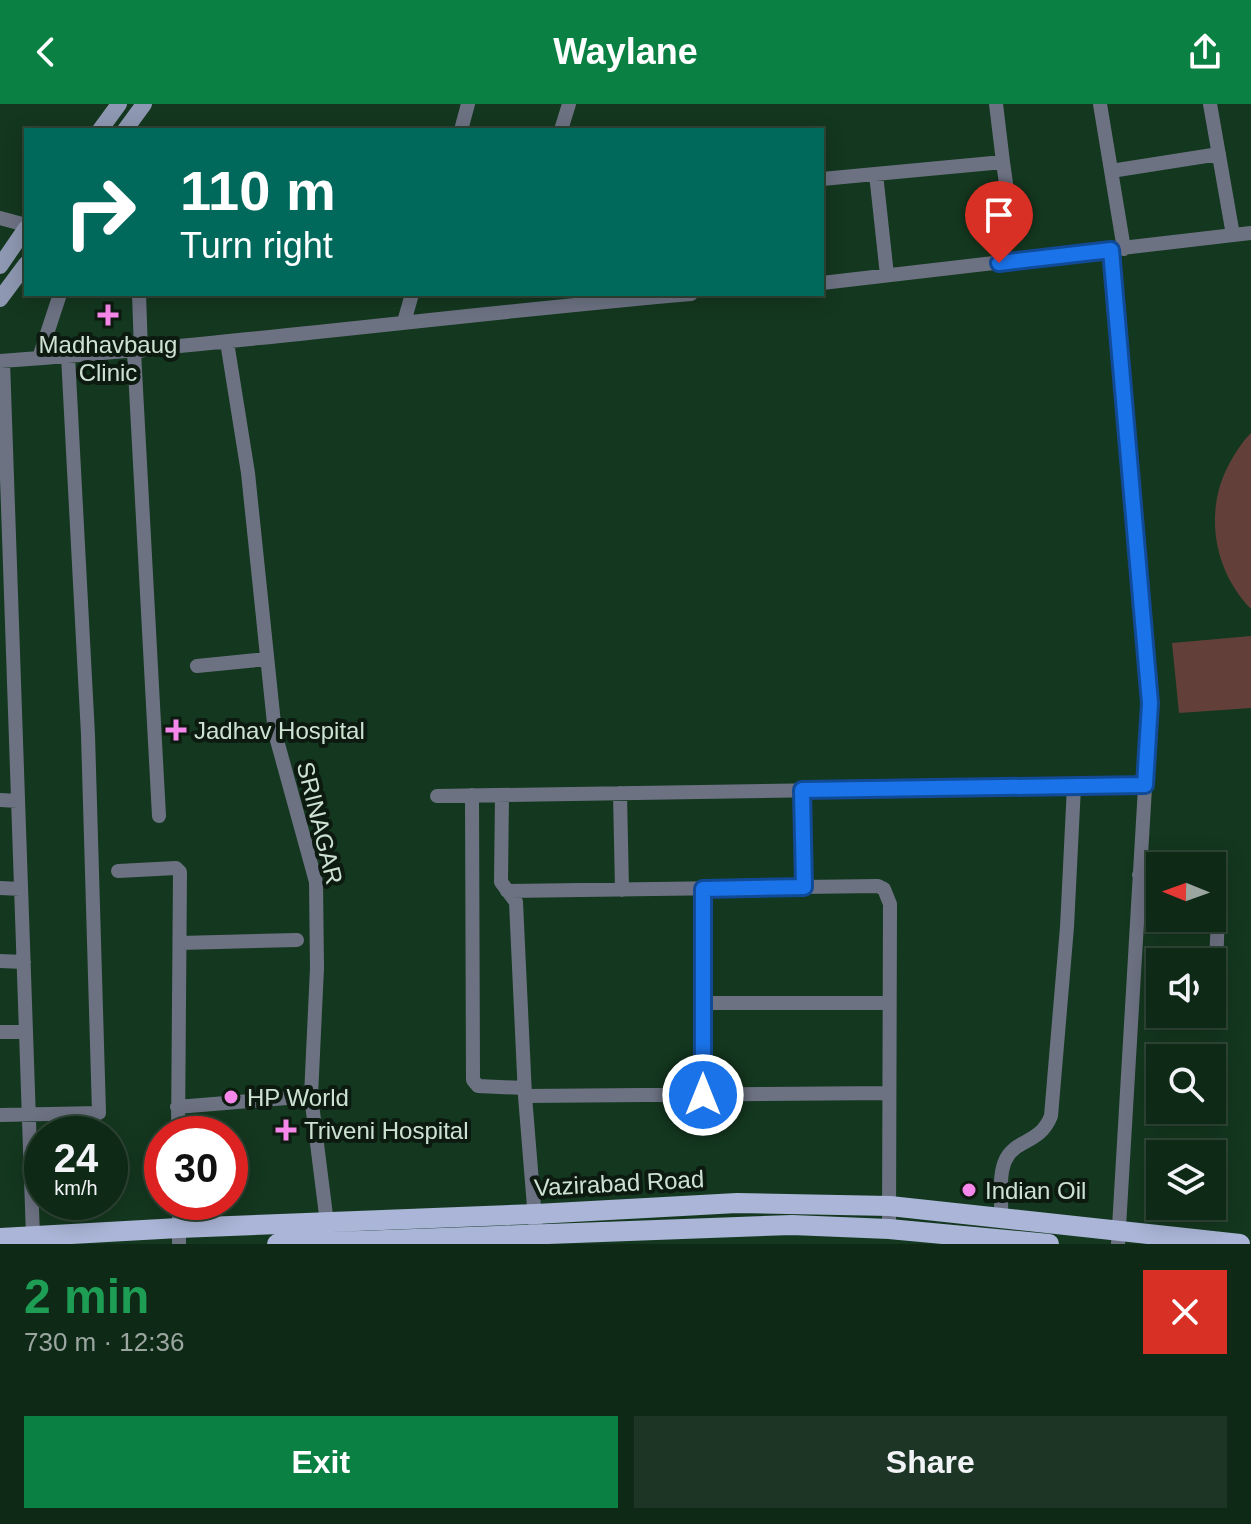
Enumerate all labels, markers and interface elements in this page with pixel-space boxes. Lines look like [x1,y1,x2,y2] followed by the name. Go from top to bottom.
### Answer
[24,30,68,74] icon: back
[1183,30,1227,74] icon: share
[553,31,698,72] text: Waylane
[180,159,336,222] text: 110 m
[48,160,152,264] icon: right
[965,181,1033,263] pin
[977,193,1021,237] icon: arrive
[180,225,333,266] text: Turn right
[97,304,119,326] marker: Madhavbaug Clinic
[39,331,177,386] place label: Madhavbaug Clinic
[194,717,365,744] place label: Jadhav Hospital
[165,719,187,741] marker: Jadhav Hospital
[292,759,348,887] street label: SRINAGAR
[1146,852,1226,932] north arrow
[1146,852,1226,1220] map controls
[1146,948,1226,1028] button: sound
[1146,1044,1226,1124] button: search
[661,1053,745,1137] position arrow
[247,1084,349,1111] place label: HP World
[222,1088,240,1106] marker: HP World
[144,1116,248,1220] speed limit sign: 30
[304,1117,469,1144] place label: Triveni Hospital
[275,1119,297,1141] marker: Triveni Hospital
[54,1136,98,1180] text: 24
[1146,1140,1226,1220] button: layers
[533,1165,705,1201] street label: Vazirabad Road
[54,1177,98,1199] text: km/h
[985,1177,1086,1204] place label: Indian Oil
[960,1181,978,1199] marker: Indian Oil
[24,1270,149,1323] text: 2 min
[1143,1270,1227,1354] button: close
[24,1327,184,1357] text: 730 m · 12:36
[24,1416,618,1508] button: Exit
[634,1416,1227,1508] button: Share

